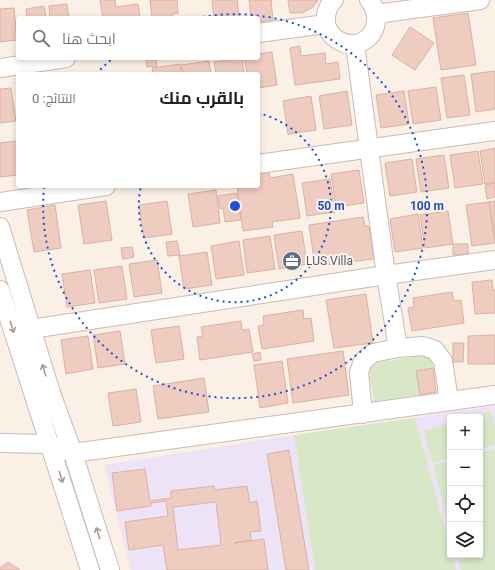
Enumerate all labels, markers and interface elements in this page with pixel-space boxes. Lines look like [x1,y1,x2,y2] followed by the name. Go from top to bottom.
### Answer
[16,16,260,60] search box
[30,27,52,49] icon: search
[62,30,116,48] text: ابحث هنا
[160,88,244,108] text: بالقرب منك
[32,91,76,106] text: النتائج: 0
[228,199,242,213] centre of rings
[317,199,345,213] text: 50 m
[410,199,444,213] text: 100 m
[281,250,303,272] office icon: LUS Villa
[306,254,353,268] place label: LUS Villa
[9,320,16,333] one-way arrow
[40,363,47,376] one-way arrow
[447,414,483,558] map controls
[447,414,483,450] button: +
[447,450,483,486] button: −
[58,471,65,484] one-way arrow
[447,486,483,522] button: locate
[447,522,483,558] button: layers
[94,527,101,540] one-way arrow

